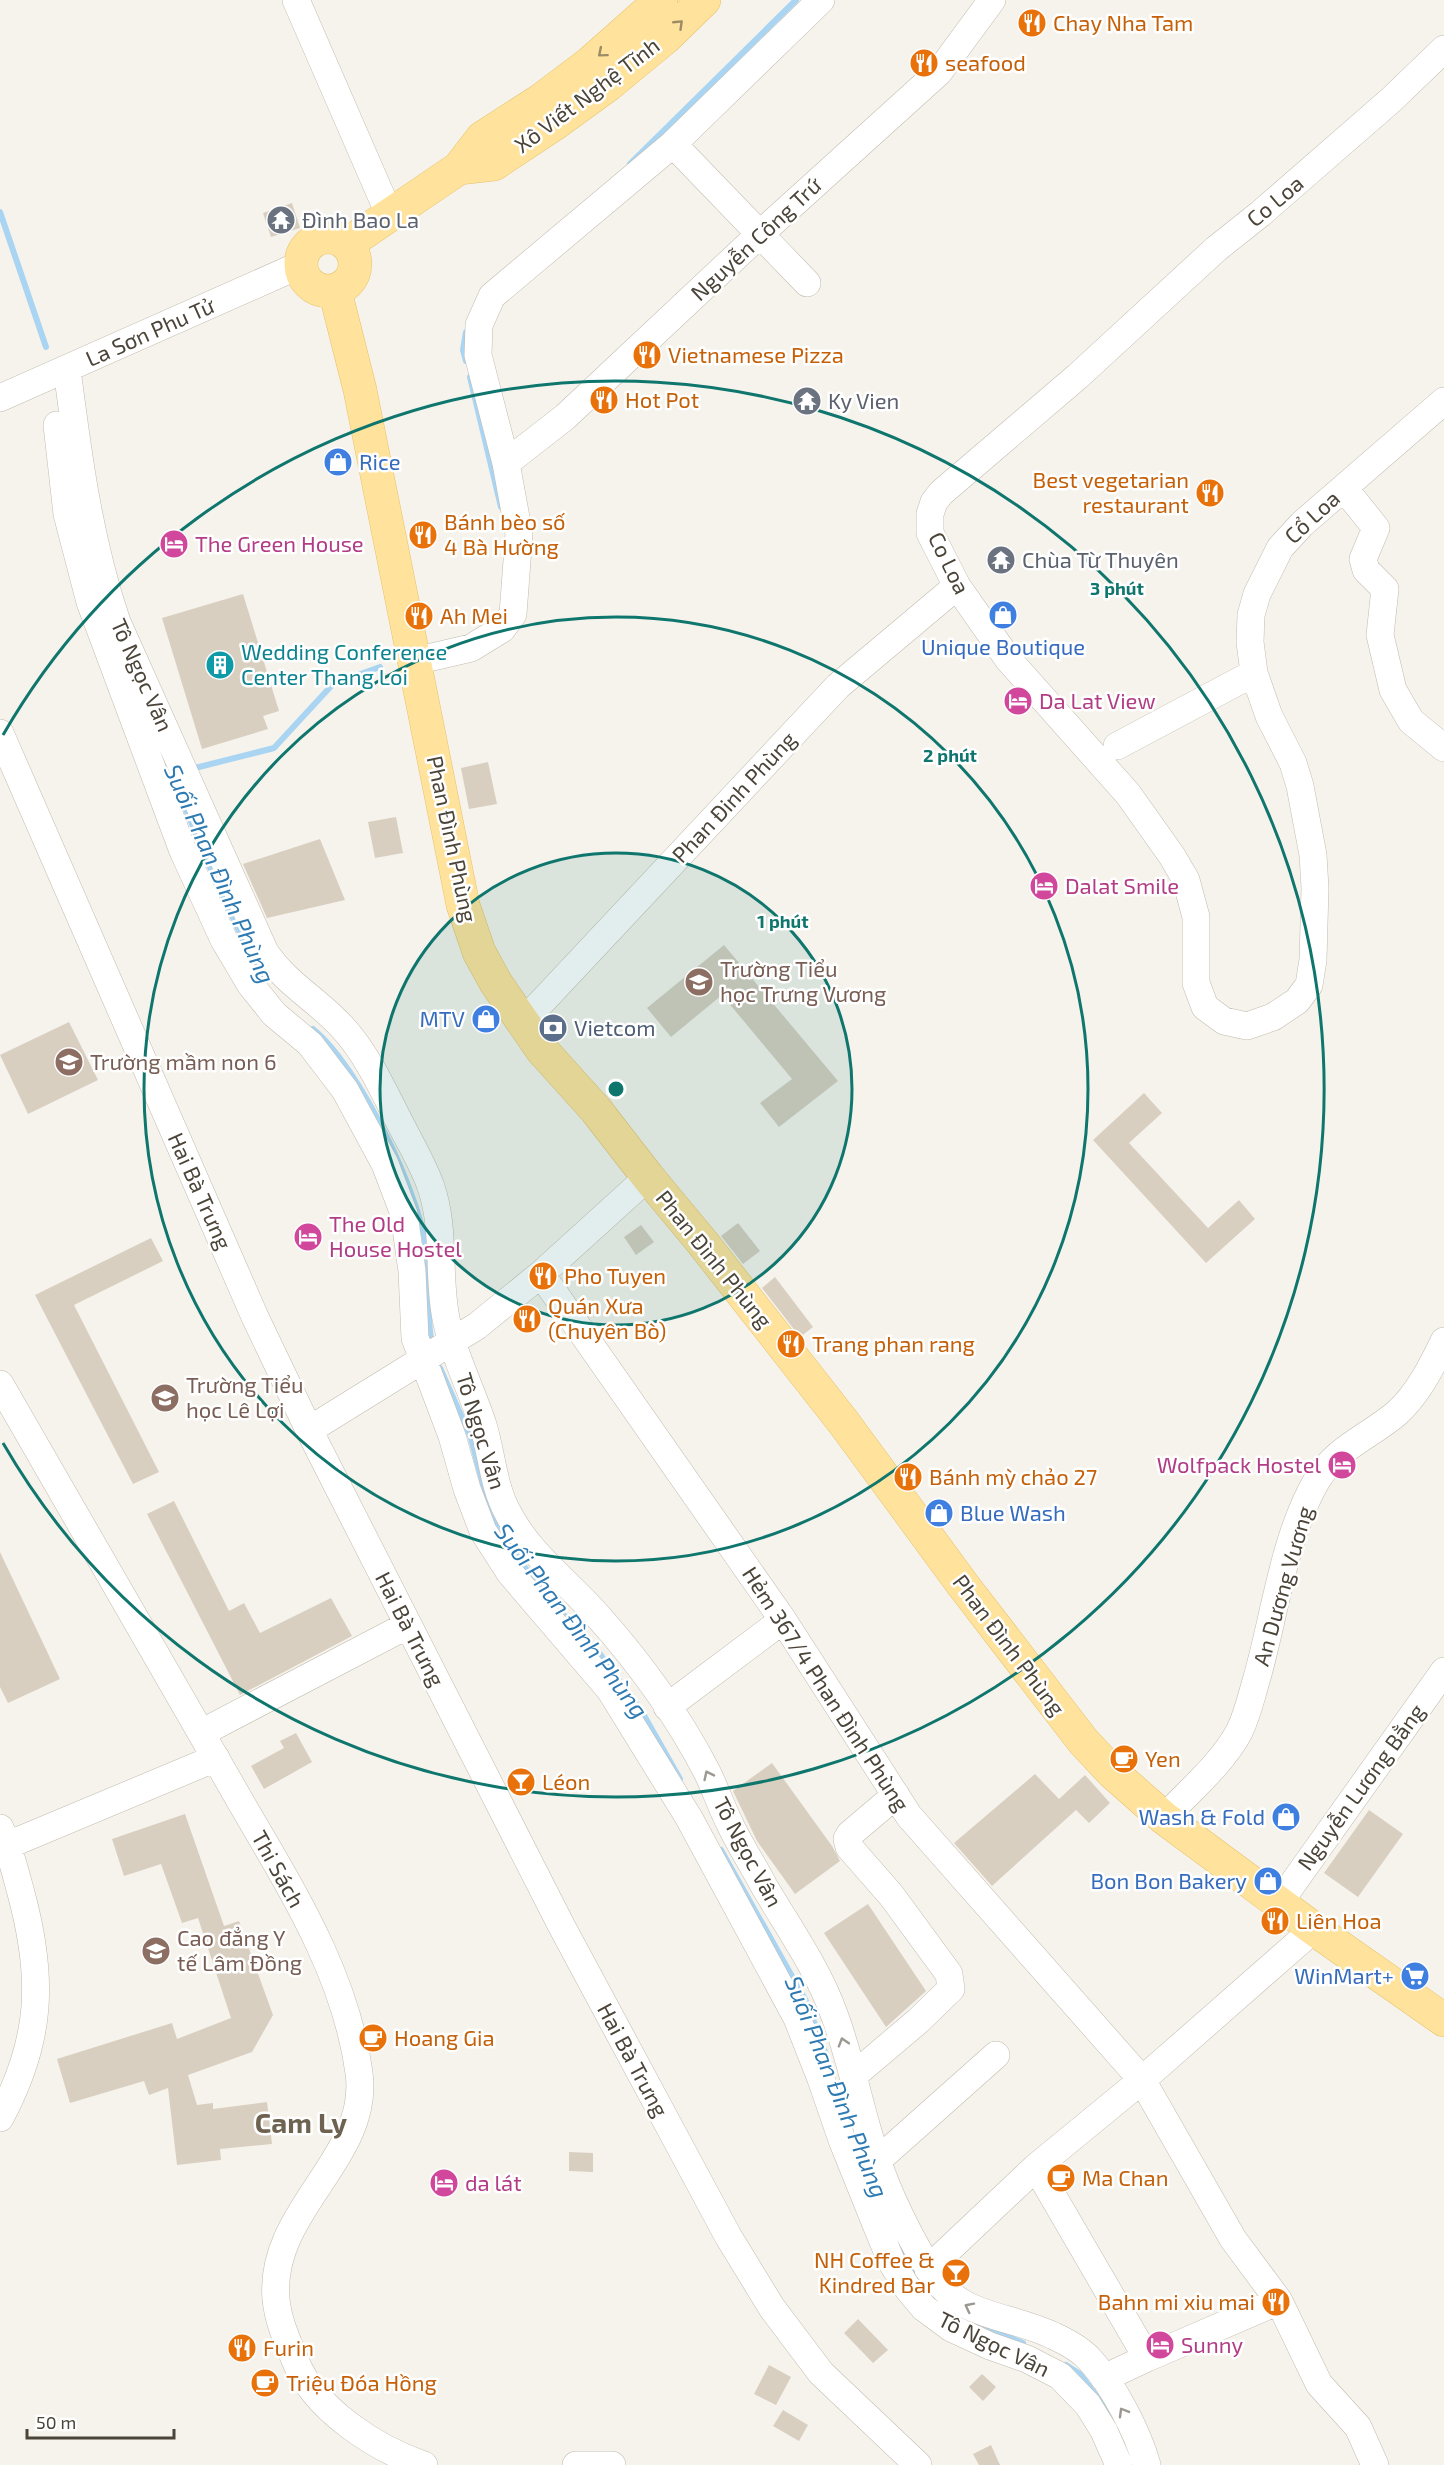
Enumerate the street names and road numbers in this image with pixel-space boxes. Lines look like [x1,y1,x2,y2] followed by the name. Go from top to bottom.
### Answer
[509,31,664,157] street label: Xô Viết Nghệ Tĩnh
[1241,169,1308,231] street label: Co Loa
[685,171,826,305] street label: Nguyễn Công Trứ
[81,291,219,371] street label: La Sơn Phu Tử
[1278,484,1344,548] street label: Cổ Loa
[924,527,976,598] street label: Co Loa
[106,614,179,735] street label: Tô Ngọc Vân
[666,725,801,867] street label: Phan Đinh Phùng
[423,753,483,924] street label: Phan Đình Phùng
[164,1128,238,1253] street label: Hai Bà Trưng
[651,1184,778,1332] street label: Phan Đình Phùng
[452,1369,512,1492] street label: Tô Ngọc Vân
[1247,1503,1317,1669] street label: An Dương Vương
[738,1561,916,1816] street label: Hẻm 367/4 Phan Đình Phùng
[371,1567,451,1690] street label: Hai Bà Trưng
[948,1569,1071,1720] street label: Phan Đình Phùng
[1291,1698,1429,1875] street label: Nguyễn Lương Bằng
[709,1792,789,1911] street label: Tô Ngọc Vân
[247,1826,311,1912] street label: Thi Sách
[593,1998,675,2121] street label: Hai Bà Trưng
[934,2305,1054,2381] street label: Tô Ngọc Vân

